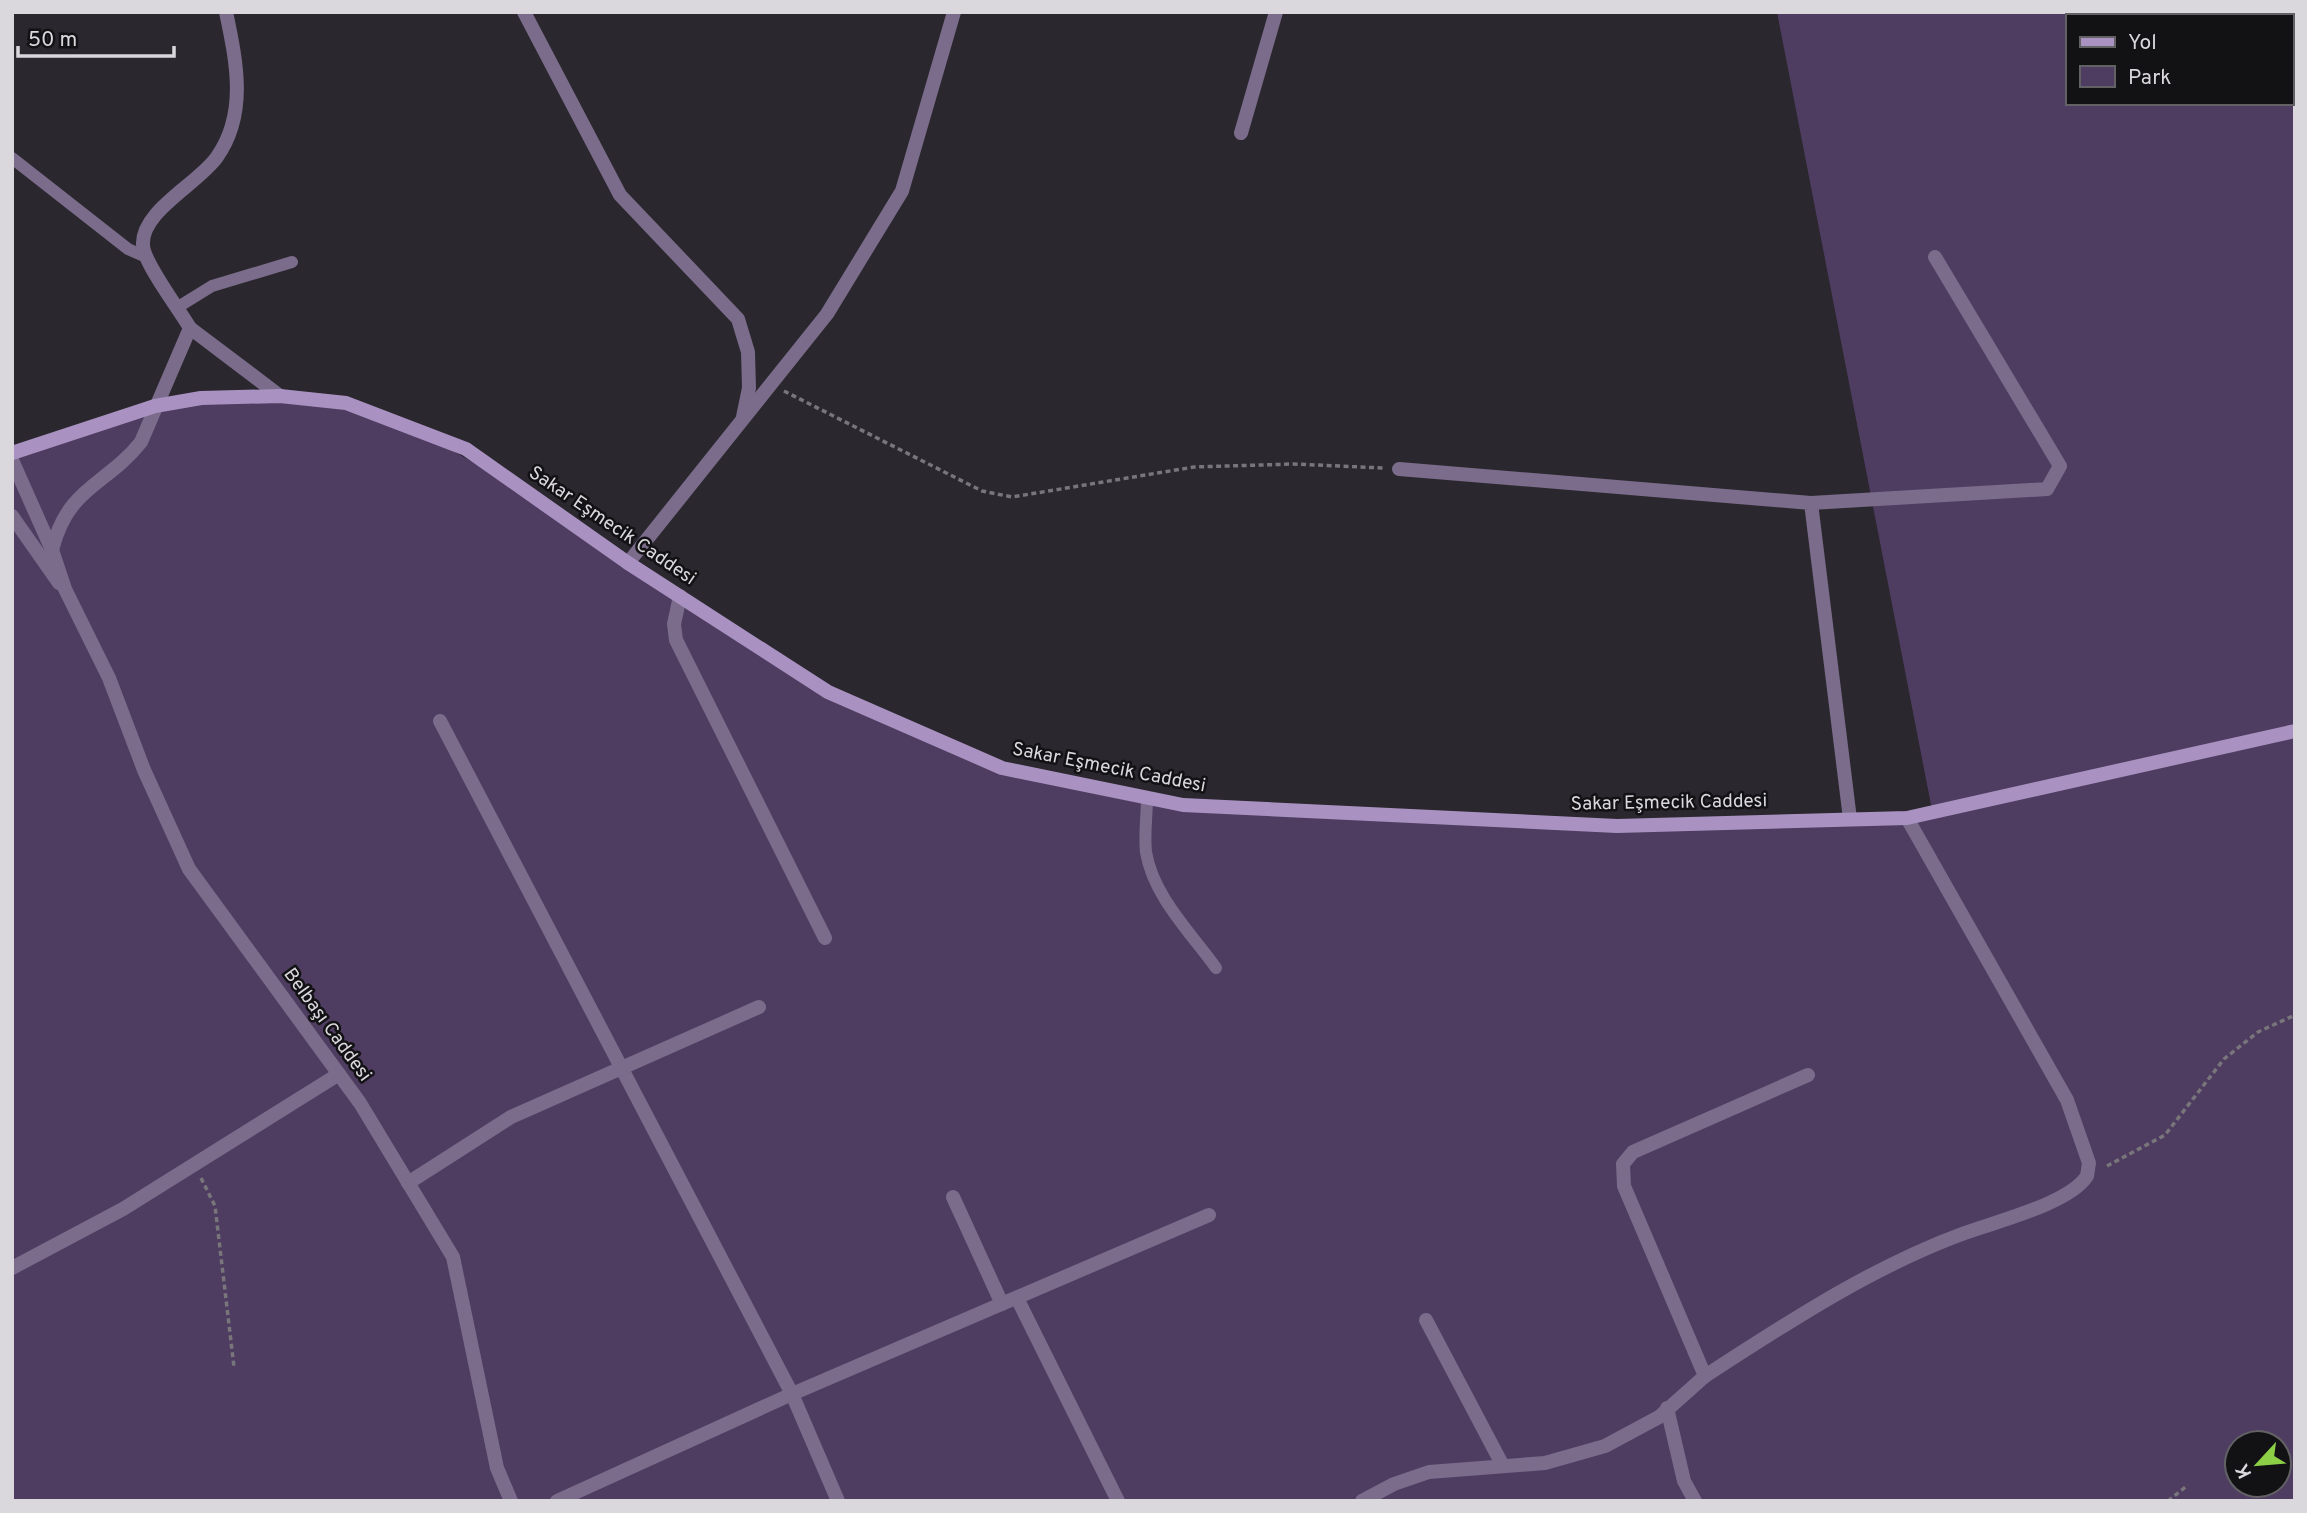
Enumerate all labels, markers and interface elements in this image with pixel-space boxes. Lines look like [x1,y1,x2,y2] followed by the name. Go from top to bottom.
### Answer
[18,14,173,58] scale bar
[2066,14,2293,105] legend
[28,27,77,54] text: 50 m
[2128,30,2157,57] text: Yol
[2128,65,2171,92] text: Park
[524,461,700,591] street label: Sakar Eşmecik Caddesi
[1010,737,1208,799] street label: Sakar Eşmecik Caddesi
[1571,789,1767,817] street label: Sakar Eşmecik Caddesi
[278,963,376,1087] street label: Belbaşı Caddesi
[2223,1429,2293,1499] north arrow
[2231,1459,2258,1482] text: K

